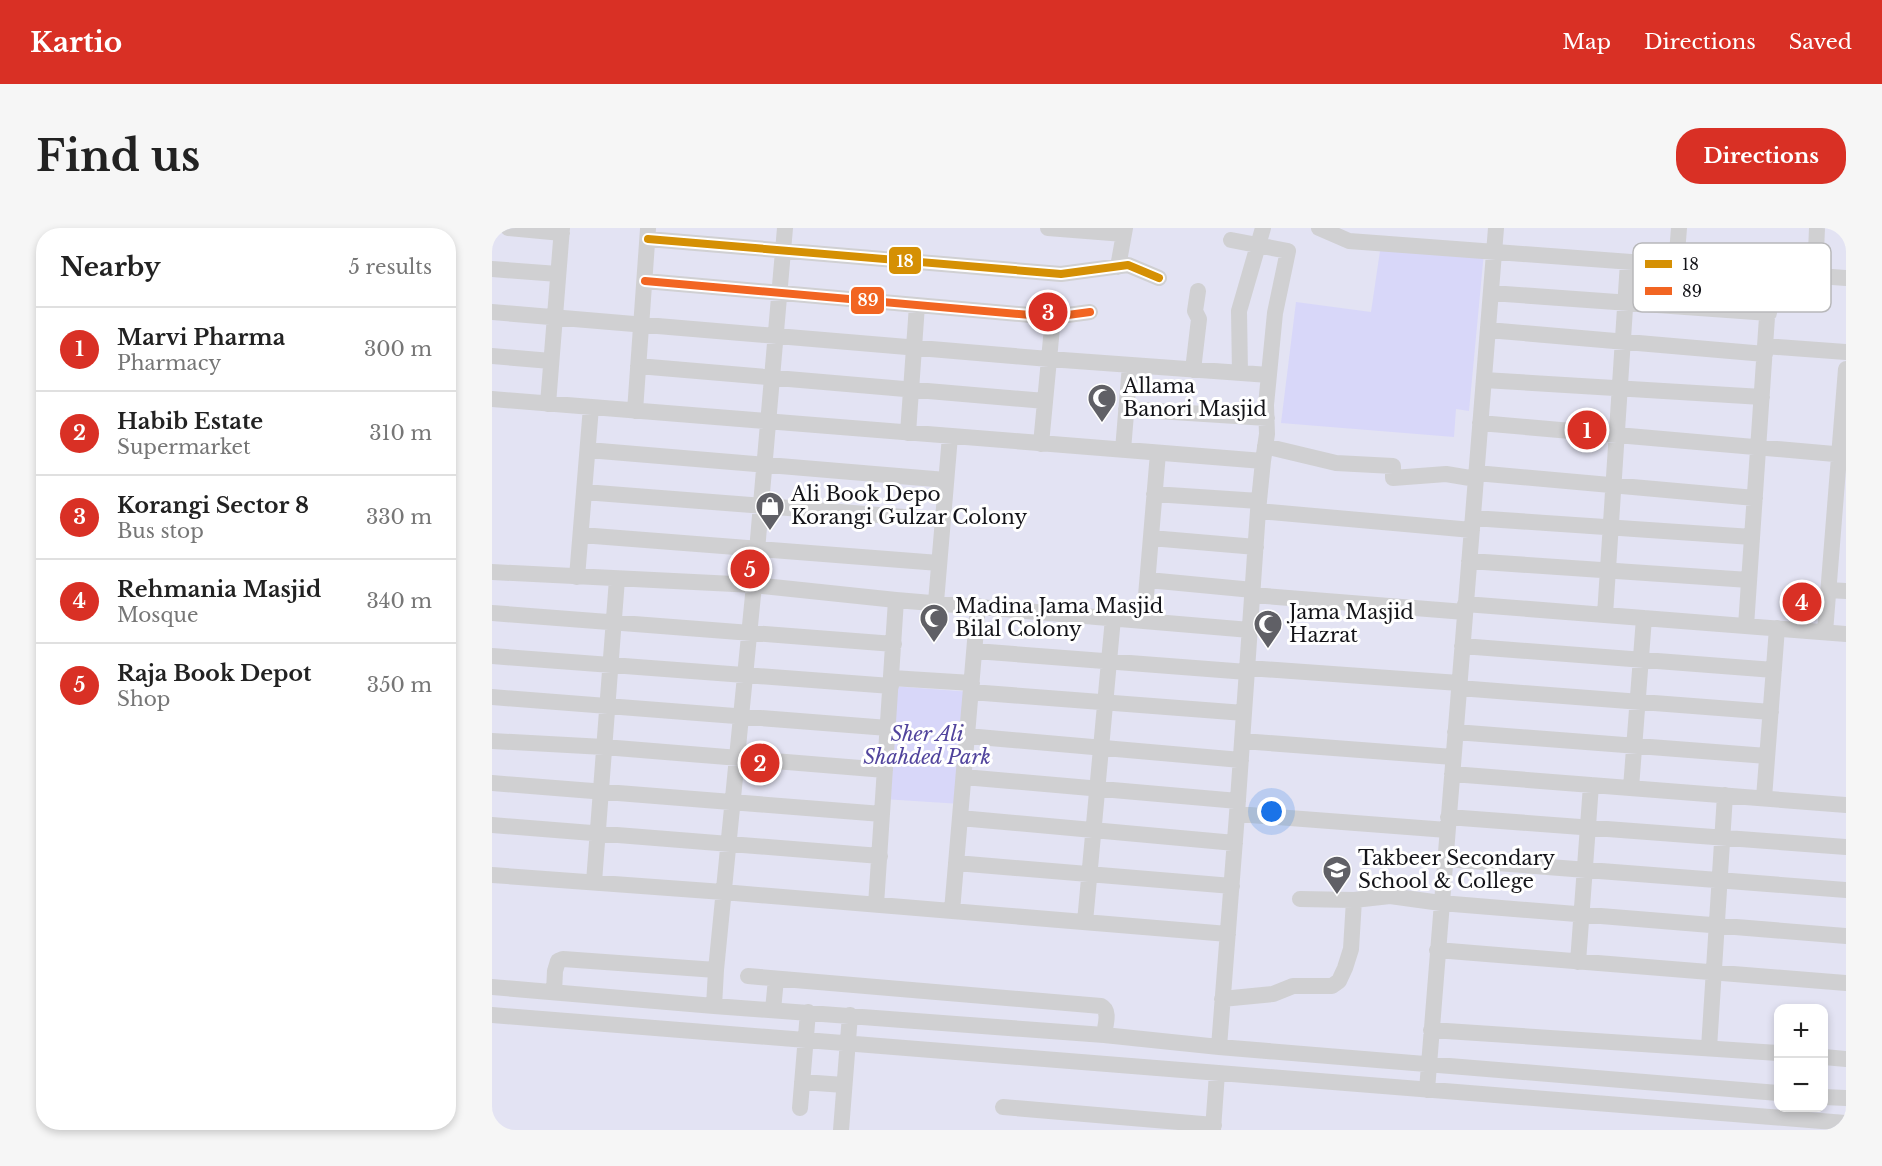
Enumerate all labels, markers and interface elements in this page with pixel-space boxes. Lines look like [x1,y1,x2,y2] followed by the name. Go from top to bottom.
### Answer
[30,25,122,60] text: Kartio
[1562,29,1611,55] text: Map
[1644,29,1756,55] text: Directions
[1789,29,1852,55] text: Saved
[1676,128,1846,184] button: Directions
[36,130,200,182] text: Find us
[1633,243,1831,312] legend
[888,246,922,275] line badge: 18
[60,251,161,283] text: Nearby
[896,251,914,271] text: 18
[1682,254,1699,274] text: 18
[349,255,432,279] text: 5 results
[1682,281,1702,301] text: 89
[850,286,885,315] line badge: 89
[858,290,879,310] text: 89
[1028,290,1068,334] pin: 3
[117,324,285,351] text: Marvi Pharma
[75,337,84,361] text: 1
[364,337,432,361] text: 300 m
[117,351,221,375] text: Pharmacy
[1122,374,1267,421] place label: Allama Banori Masjid
[1086,382,1118,424] mosque icon: Allama Banori Masjid
[117,408,263,435] text: Habib Estate
[1568,408,1606,452] pin: 1
[73,421,86,445] text: 2
[369,421,432,445] text: 310 m
[117,435,251,459] text: Supermarket
[790,482,1027,529] place label: Ali Book Depo Korangi Gulzar Colony
[754,490,786,532] shop icon: Ali Book Depo Korangi Gulzar Colony
[117,492,309,519] text: Korangi Sector 8
[73,505,86,529] text: 3
[366,505,432,529] text: 330 m
[117,519,204,543] text: Bus stop
[730,546,770,592] pin: 5
[117,576,321,603] text: Rehmania Masjid
[1782,580,1822,625] pin: 4
[73,589,86,613] text: 4
[367,589,432,613] text: 340 m
[955,594,1163,641] place label: Madina Jama Masjid Bilal Colony
[1286,600,1414,647] place label: Jama Masjid Hazrat
[918,602,950,644] mosque icon: Madina Jama Masjid Bilal Colony
[117,603,198,627] text: Mosque
[1252,608,1284,650] mosque icon: Jama Masjid Hazrat
[117,660,311,687] text: Raja Book Depot
[74,673,85,697] text: 5
[367,673,432,697] text: 350 m
[117,687,170,711] text: Shop
[863,722,991,769] park label: Sher Ali Shahded Park
[740,740,780,786] pin: 2
[1257,797,1286,826] your location
[1358,846,1555,893] place label: Takbeer Secondary School & College
[1321,854,1353,896] school or university icon: Takbeer Secondary School & College
[1774,1004,1828,1112] map controls
[1774,1004,1828,1058] button: +
[1774,1058,1828,1112] button: −

